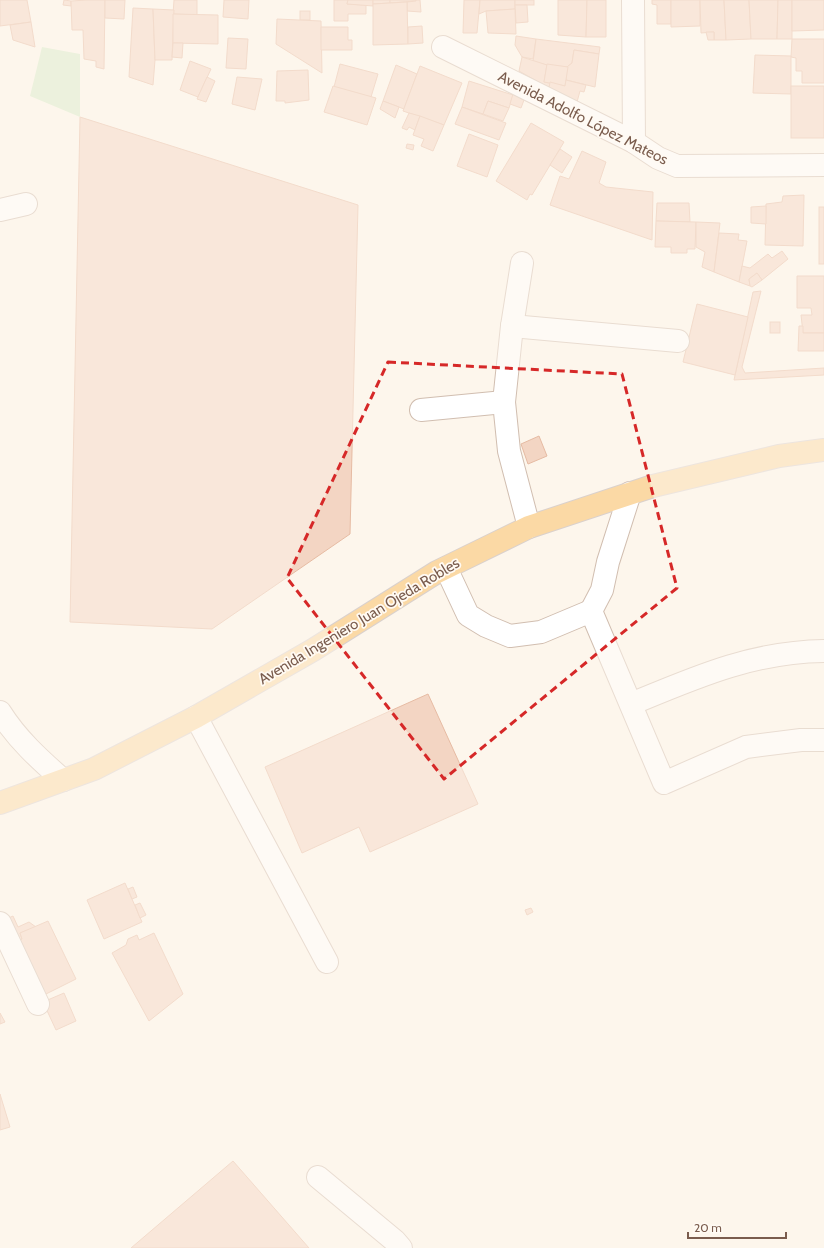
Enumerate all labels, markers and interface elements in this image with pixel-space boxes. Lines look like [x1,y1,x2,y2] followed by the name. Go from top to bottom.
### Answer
[495,67,671,169] street label: Avenida Adolfo López Mateos
[255,554,463,688] street label: Avenida Ingeniero Juan Ojeda Robles
[688,1214,786,1240] scale bar
[694,1220,722,1235] text: 20 m

